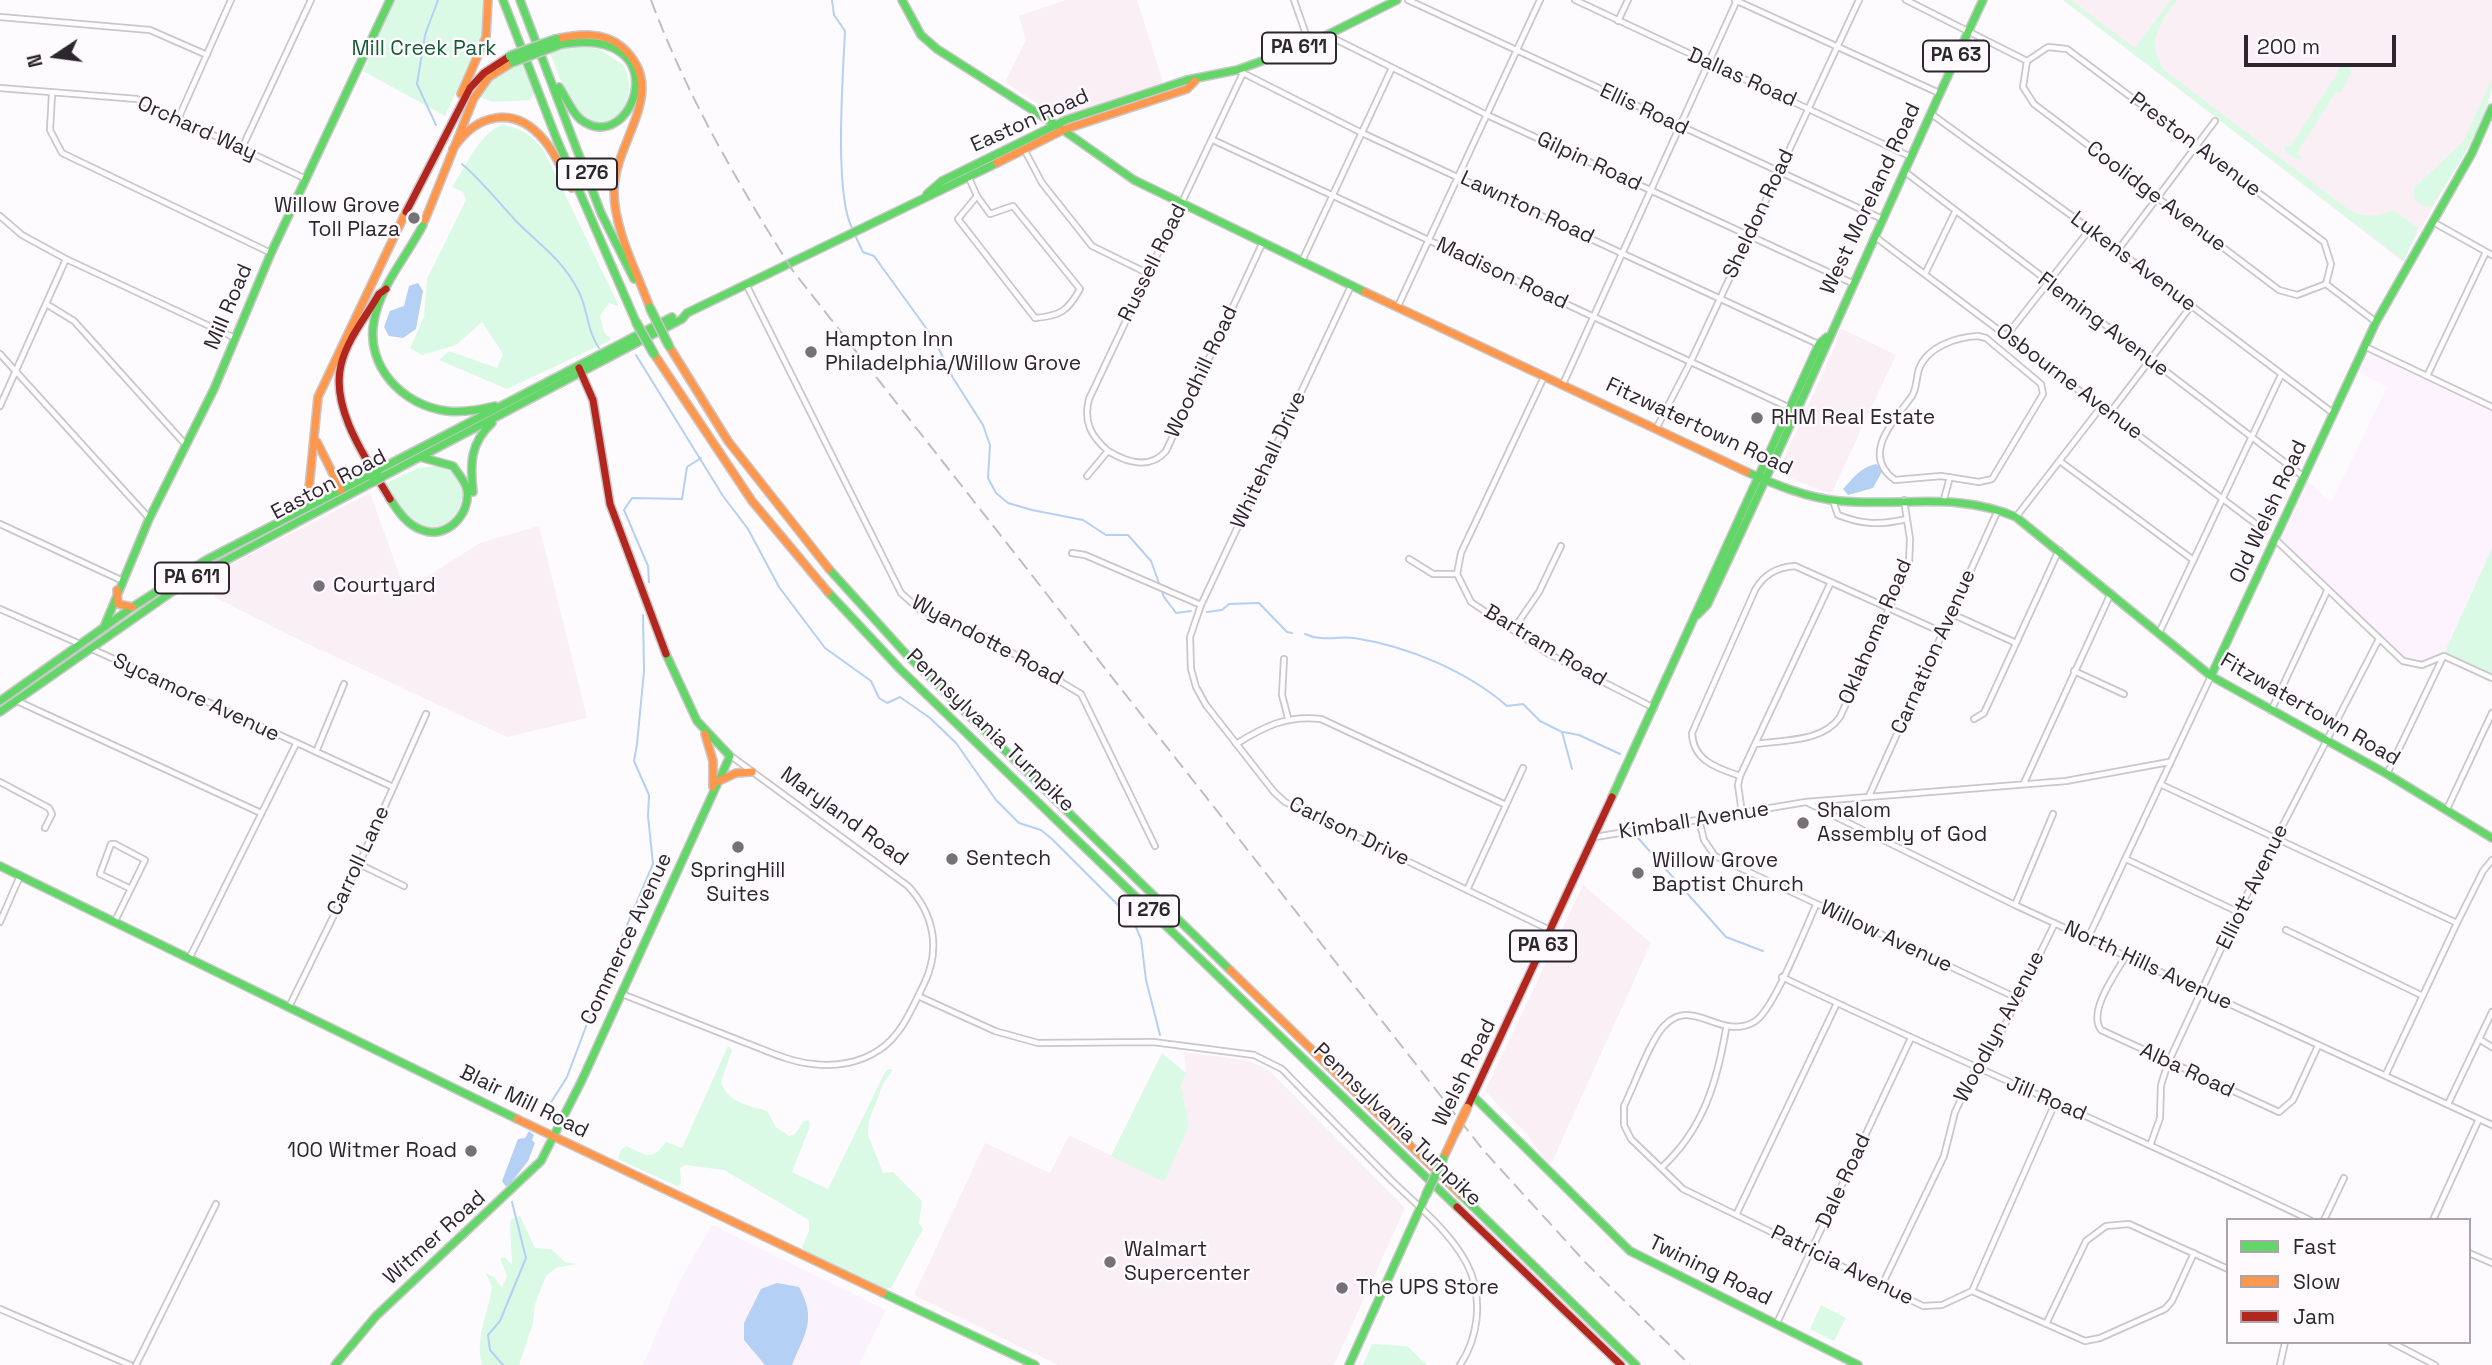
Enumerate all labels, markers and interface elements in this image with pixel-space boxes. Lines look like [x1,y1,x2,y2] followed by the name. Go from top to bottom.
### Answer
[21,21,91,91] north arrow
[2247,21,2399,65] scale bar
[1262,32,1336,64] road number: PA 611
[2257,33,2320,60] text: 200 m
[351,36,497,62] park label: Mill Creek Park
[1923,40,1989,72] road number: PA 63
[1684,43,1800,113] street label: Dallas Road
[21,52,49,70] text: N
[1596,78,1692,142] street label: Ellis Road
[967,84,1093,158] street label: Easton Road
[2124,87,2266,203] street label: Preston Avenue
[133,91,261,167] street label: Orchard Way
[1816,99,1926,299] street label: West Moreland Road
[1533,127,1645,197] street label: Gilpin Road
[2081,136,2231,258] street label: Coolidge Avenue
[1718,145,1800,283] street label: Sheldon Road
[557,158,617,190] road number: I 276
[1456,166,1598,250] street label: Lawnton Road
[274,193,400,243] place label: Willow Grove Toll Plaza
[1114,200,1192,326] street label: Russell Road
[2065,207,2201,317] street label: Lukens Avenue
[406,210,422,226] marker: Willow Grove Toll Plaza
[1432,232,1572,316] street label: Madison Road
[200,260,258,354] street label: Mill Road
[2032,267,2174,383] street label: Fleming Avenue
[1160,302,1244,442] street label: Woodhill Road
[1991,319,2147,445] street label: Osbourne Avenue
[825,327,1081,377] place label: Hampton Inn Philadelphia/Willow Grove
[803,344,819,360] marker: Hampton Inn Philadelphia/Willow Grove
[1601,373,1797,481] street label: Fitzwatertown Road
[1226,387,1312,533] street label: Whitehall Drive
[1771,405,1935,431] place label: RHM Real Estate
[1749,410,1765,426] marker: RHM Real Estate
[2225,437,2313,587] street label: Old Welsh Road
[267,444,391,526] street label: Easton Road
[1834,556,1918,708] street label: Oklahoma Road
[155,562,229,594] road number: PA 611
[1886,566,1982,738] street label: Carnation Avenue
[333,573,436,599] place label: Courtyard
[311,578,327,594] marker: Courtyard
[907,590,1067,692] street label: Wyandotte Road
[1479,600,1611,692] street label: Bartram Road
[901,644,1079,818] street label: Pennsylvania Turnpike
[109,648,283,748] street label: Sycamore Avenue
[2216,648,2404,772] street label: Fitzwatertown Road
[775,762,913,872] street label: Maryland Road
[1284,792,1414,872] street label: Carlson Drive
[1617,797,1771,845] street label: Kimball Avenue
[1817,798,1987,848] place label: Shalom Assembly of God
[323,802,395,920] street label: Carroll Lane
[1795,815,1811,831] marker: Shalom Assembly of God
[2212,820,2294,954] street label: Elliott Avenue
[730,839,746,855] marker: SpringHill Suites
[966,846,1051,872] place label: Sentech
[1652,848,1804,898] place label: Willow Grove Baptist Church
[576,849,678,1029] street label: Commerce Avenue
[944,851,960,867] marker: Sentech
[690,858,786,908] place label: SpringHill Suites
[1630,865,1646,881] marker: Willow Grove Baptist Church
[1816,895,1956,979] street label: Willow Avenue
[1119,896,1179,926] road number: I 276
[2060,916,2236,1016] street label: North Hills Avenue
[1510,930,1576,962] road number: PA 63
[1949,947,2051,1107] street label: Woodlyn Avenue
[1428,1015,1502,1131] street label: Welsh Road
[1308,1038,1486,1212] street label: Pennsylvania Turnpike
[2136,1038,2238,1104] street label: Alba Road
[456,1060,592,1144] street label: Blair Mill Road
[2002,1071,2090,1127] street label: Jill Road
[1811,1130,1877,1232] street label: Dale Road
[287,1138,457,1164] place label: 100 Witmer Road
[463,1143,479,1159] marker: 100 Witmer Road
[379,1186,491,1290] street label: Witmer Road
[2226,1218,2471,1344] legend
[1766,1221,1918,1311] street label: Patricia Avenue
[1644,1230,1776,1312] street label: Twining Road
[2293,1233,2337,1260] text: Fast
[1124,1237,1250,1287] place label: Walmart Supercenter
[1102,1254,1118,1270] marker: Walmart Supercenter
[2293,1268,2341,1295] text: Slow
[1356,1275,1499,1301] place label: The UPS Store
[1334,1280,1350,1296] marker: The UPS Store
[2293,1303,2335,1330] text: Jam

